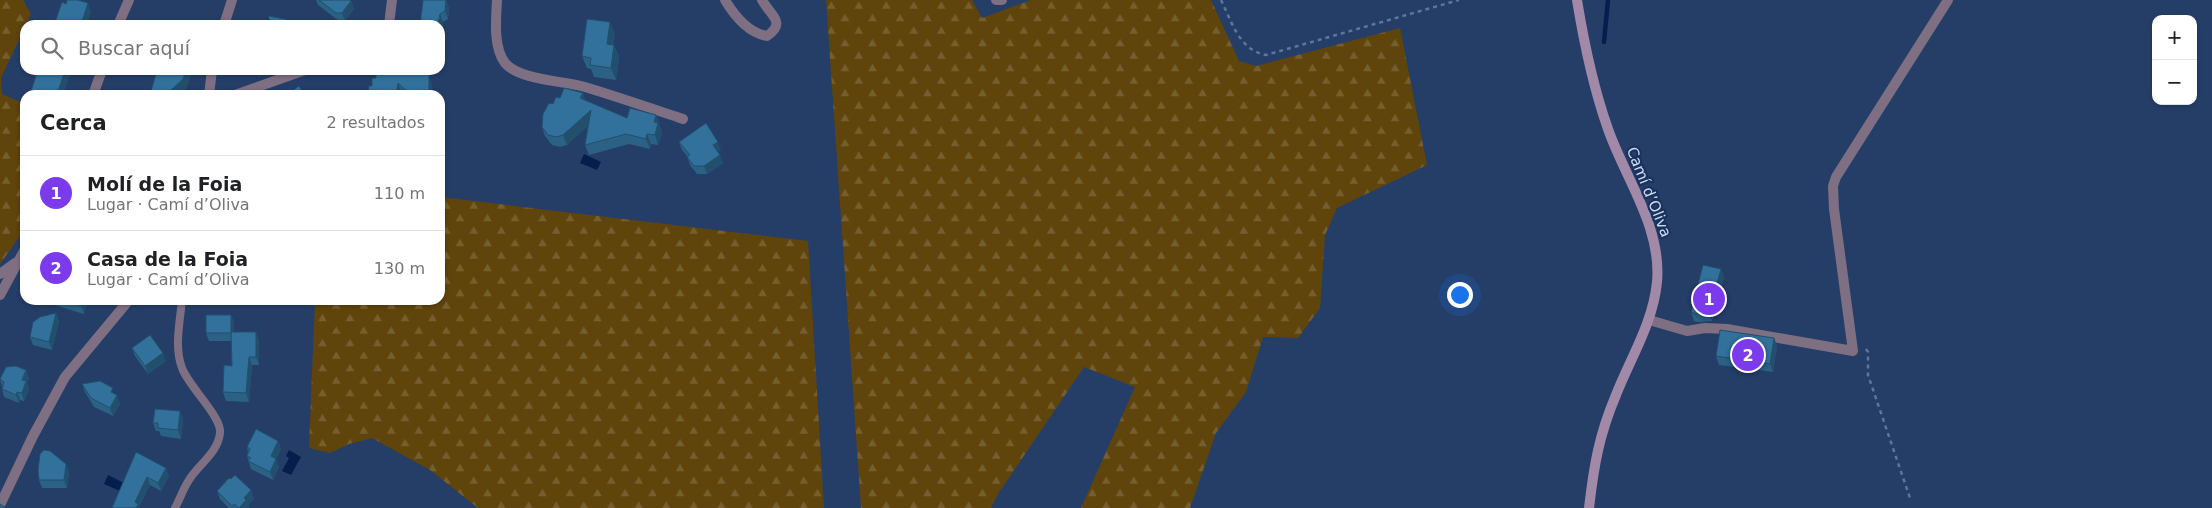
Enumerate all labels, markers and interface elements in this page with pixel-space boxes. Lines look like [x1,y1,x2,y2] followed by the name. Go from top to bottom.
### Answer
[2152,15,2197,105] map controls
[2152,15,2197,60] button: +
[20,20,445,75] search box
[38,34,66,62] icon: search
[78,37,190,59] text: Buscar aquí
[2152,60,2197,105] button: −
[40,111,107,135] text: Cerca
[326,113,425,132] text: 2 resultados
[1623,144,1675,240] street label: Camí d’Oliva
[87,173,242,195] text: Molí de la Foia
[50,184,62,203] text: 1
[374,184,425,203] text: 110 m
[87,195,250,214] text: Lugar · Camí d’Oliva
[87,248,248,270] text: Casa de la Foia
[50,259,62,278] text: 2
[374,259,425,278] text: 130 m
[87,270,250,289] text: Lugar · Camí d’Oliva
[1693,280,1725,318] pin: 1
[1447,282,1473,308] your location
[1732,336,1764,374] pin: 2

